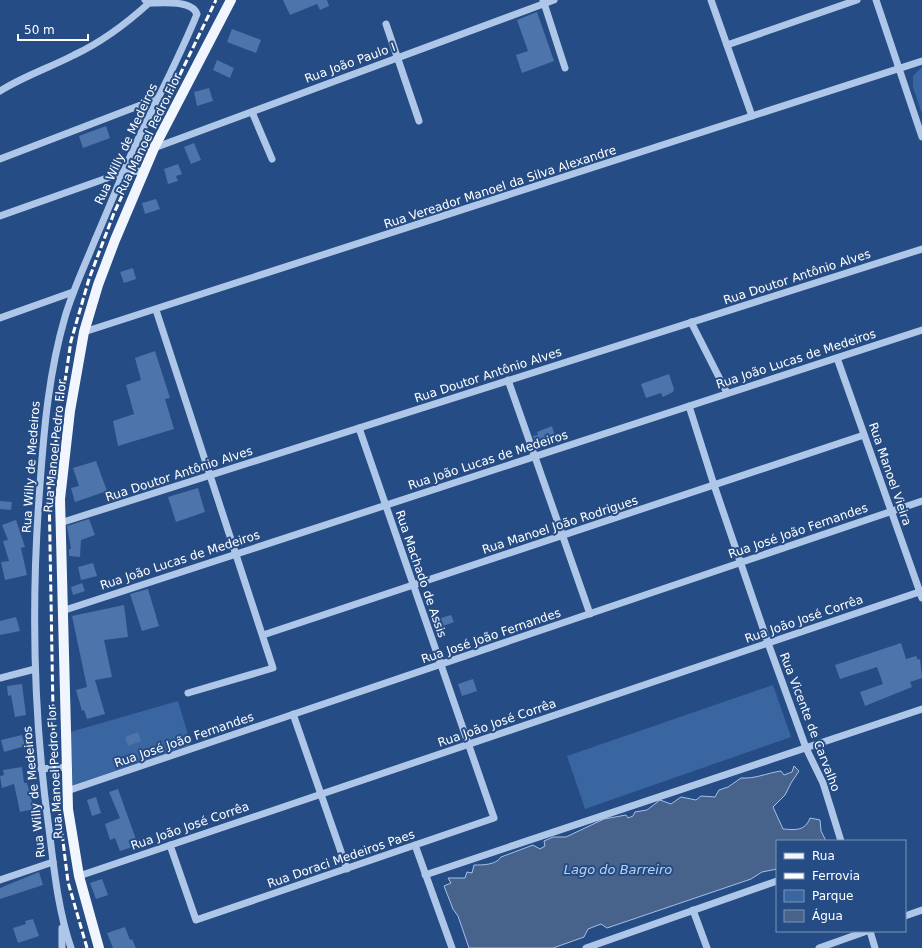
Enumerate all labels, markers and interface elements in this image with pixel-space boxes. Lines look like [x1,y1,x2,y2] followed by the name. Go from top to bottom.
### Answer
[18,16,88,42] scale bar
[24,23,55,37] text: 50 m
[303,40,397,86] street label: Rua João Paulo I
[113,71,185,197] street label: Rua Manoel Pedro Flor
[92,81,160,207] street label: Rua Willy de Medeiros
[382,143,618,231] street label: Rua Vereador Manoel da Silva Alexandre
[722,247,872,307] street label: Rua Doutor Antônio Alves
[714,327,878,391] street label: Rua João Lucas de Medeiros
[413,345,563,405] street label: Rua Doutor Antônio Alves
[41,379,69,513] street label: Rua Manoel Pedro Flor
[19,401,43,533] street label: Rua Willy de Medeiros
[866,421,914,527] street label: Rua Manoel Vieira
[406,428,570,492] street label: Rua João Lucas de Medeiros
[104,444,254,504] street label: Rua Doutor Antônio Alves
[480,493,640,557] street label: Rua Manoel João Rodrigues
[726,501,870,561] street label: Rua José João Fernandes
[393,508,449,640] street label: Rua Machado de Assis
[98,528,262,592] street label: Rua João Lucas de Medeiros
[743,592,865,646] street label: Rua João José Corrêa
[419,606,563,666] street label: Rua José João Fernandes
[777,651,843,793] street label: Rua Vicente de Carvalho
[436,696,558,750] street label: Rua João José Corrêa
[45,705,65,839] street label: Rua Manoel Pedro Flor
[112,710,256,770] street label: Rua José João Fernandes
[20,726,48,858] street label: Rua Willy de Medeiros
[129,799,251,853] street label: Rua João José Corrêa
[265,827,417,891] street label: Rua Doraci Medeiros Paes
[776,840,906,932] legend
[812,849,835,863] text: Rua
[564,862,672,877] water label: Lago do Barreiro
[812,869,860,883] text: Ferrovia
[812,889,853,903] text: Parque
[812,908,843,923] text: Água

